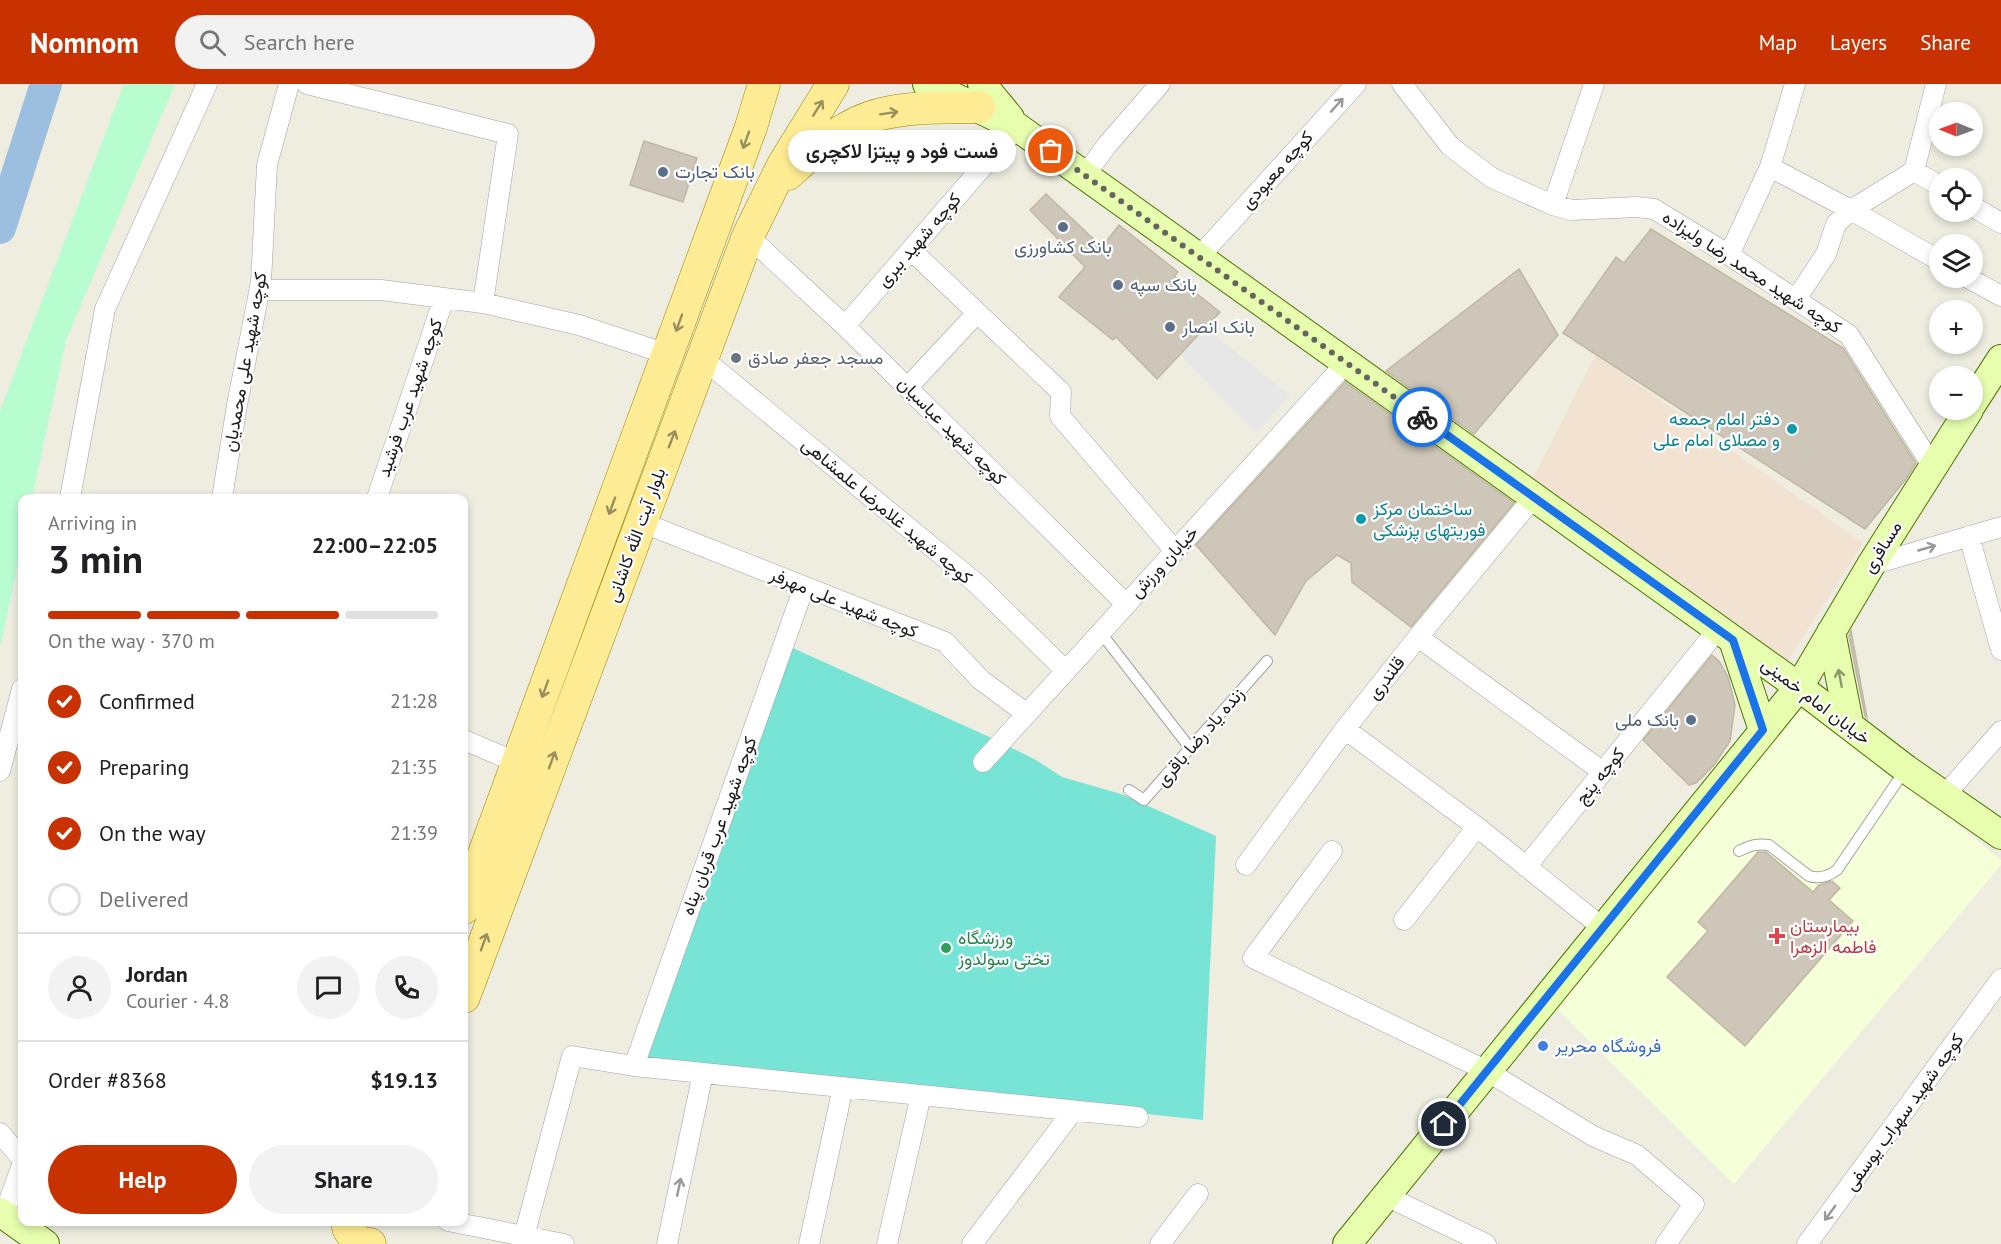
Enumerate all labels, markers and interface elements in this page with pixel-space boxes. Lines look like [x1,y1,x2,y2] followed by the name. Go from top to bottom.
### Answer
[175,15,595,69] search box
[30,24,139,61] text: Nomnom
[196,26,229,59] icon: search
[244,28,355,56] text: Search here
[1759,29,1797,56] text: Map
[1830,29,1887,56] text: Layers
[1920,29,1971,56] text: Share
[1330,97,1344,112] one-way arrow
[812,100,825,117] one-way arrow
[1929,102,1983,156] north arrow
[1929,102,1983,420] map controls
[879,107,899,118] one-way arrow
[1025,125,1076,176] pin
[1235,126,1319,214] street label: کوچه معبودی
[740,130,751,149] one-way arrow
[787,130,1015,172] callout: فست فود و پیتزا لاکچری
[1034,134,1067,167] icon: bag
[806,138,998,164] text: فست فود و پیتزا لاکچری
[675,160,755,183] place label: بانک تجارت
[656,165,670,179] marker: بانک تجارت
[1929,168,1983,222] button: locate
[871,188,967,292] street label: کوچه شهید ببری
[1658,205,1846,339] street label: کوچه شهید محمد رضا ولیزاده
[1056,220,1070,234] marker: بانک کشاورزی
[1929,234,1983,288] button: layers
[1014,235,1112,258] place label: بانک کشاورزی
[217,270,273,454] street label: کوچه شهید علی محمدیان
[1130,273,1197,297] place label: بانک سپه
[1111,278,1125,292] marker: بانک سپه
[1929,300,1983,354] button: +
[672,313,683,332] one-way arrow
[1181,315,1255,338] place label: بانک انصار
[372,316,448,480] street label: کوچه شهید عرب فرشید
[1163,320,1177,334] marker: بانک انصار
[748,346,883,369] place label: مسجد جعفر صادق
[729,351,743,365] marker: مسجد جعفر صادق
[1929,366,1983,420] button: −
[893,372,1011,490] street label: کوچه شهید عباسیان
[1392,387,1452,447] courier
[1406,401,1439,434] icon: bike
[1653,407,1780,452] place label: دفتر امام جمعه و مصلای امام علی
[1785,422,1799,436] marker: دفتر امام جمعه و مصلای امام علی
[667,431,678,449] one-way arrow
[797,432,977,590] street label: کوچه شهید غلامرضا علمشاهی
[601,464,671,605] street label: بلوار آیت الله کاشانی
[605,496,616,515] one-way arrow
[1372,497,1485,542] place label: ساختمان مرکز فوریتهای پزشکی
[48,510,137,536] text: Arriving in
[1354,512,1368,526] marker: ساختمان مرکز فوریتهای پزشکی
[1857,516,1907,577] street label: مسافری
[1124,521,1203,602] street label: خیابان ورزش
[312,531,438,559] text: 22:00–22:05
[48,533,143,584] text: 3 min
[1917,542,1936,553] one-way arrow
[766,562,921,644] street label: کوچه شهید علی مهرفر
[48,628,215,654] text: On the way · 370 m
[1362,652,1410,704] street label: قلندری
[1756,652,1876,750] street label: خیابان امام خمینی
[1834,669,1845,688] one-way arrow
[539,679,550,698] one-way arrow
[1150,682,1249,791] street label: زنده یاد رضا باقری
[48,685,81,718] icon: check
[99,687,195,715] text: Confirmed
[390,688,438,714] text: 21:28
[1615,708,1679,731] place label: بانک ملی
[1684,713,1698,727] marker: بانک ملی
[676,733,762,919] street label: کوچه شهید عرب قربان پناه
[1570,743,1630,809] street label: کوچه پنج
[48,751,81,784] icon: check
[547,751,558,770] one-way arrow
[99,753,189,781] text: Preparing
[390,754,438,780] text: 21:35
[48,817,81,850] icon: check
[99,819,206,847] text: On the way
[390,820,438,846] text: 21:39
[99,885,189,913] text: Delivered
[1790,914,1876,958] place label: بیمارستان فاطمه الزهرا
[957,926,1050,970] place label: ورزشگاه تختی سولدوز
[1768,927,1786,945] marker: بیمارستان فاطمه الزهرا
[479,934,490,952] one-way arrow
[939,941,953,955] marker: ورزشگاه تختی سولدوز
[48,956,111,1019] button: person
[297,956,360,1019] button: chat
[375,956,438,1019] button: phone
[126,960,188,988] text: Jordan
[126,988,229,1014] text: Courier · 4.8
[1839,1028,1969,1196] street label: کوچه شهید سهراب یوسفی
[1554,1034,1661,1057] place label: فروشگاه محریر
[1536,1039,1550,1053] marker: فروشگاه محریر
[48,1066,167,1094] text: Order #8368
[370,1066,438,1094] text: $19.13
[1418,1098,1469,1149] pin
[1427,1107,1460,1140] icon: home
[48,1145,237,1214] button: Help
[249,1145,438,1214] button: Share
[674,1177,685,1197] one-way arrow
[1823,1204,1836,1220] one-way arrow

